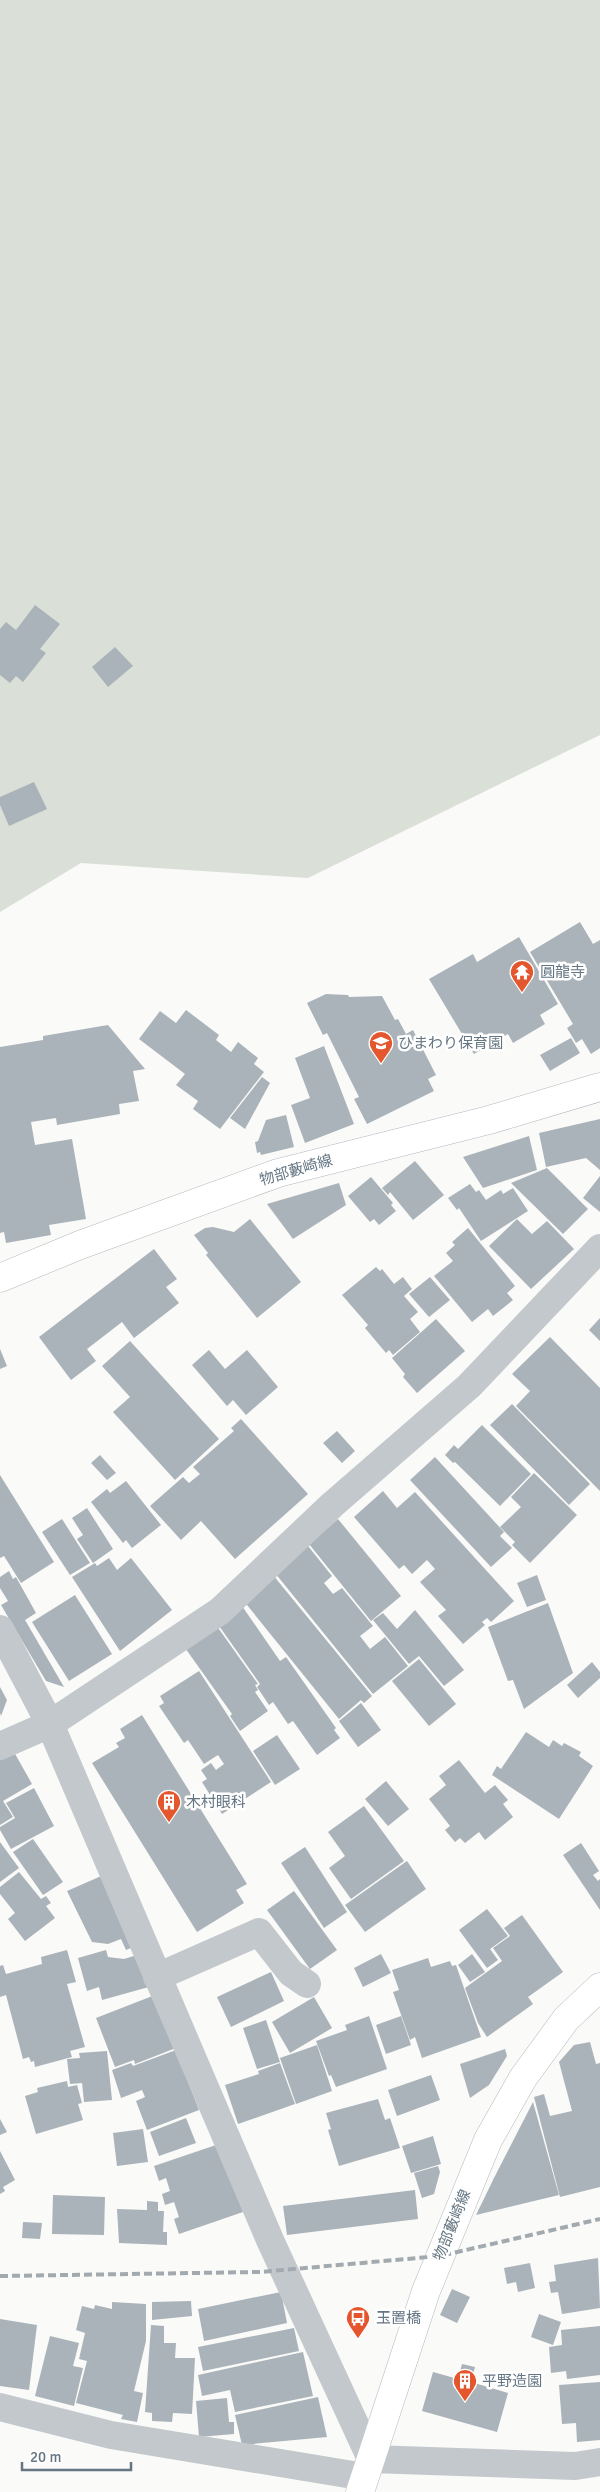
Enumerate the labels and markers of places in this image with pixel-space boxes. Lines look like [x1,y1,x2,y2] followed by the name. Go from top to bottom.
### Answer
[509,959,535,993] temple icon: 圓龍寺
[540,963,585,981] place label: 圓龍寺
[368,1030,394,1064] school or university icon: ひまわり保育園
[398,1034,503,1052] place label: ひまわり保育園
[156,1789,182,1823] building icon: 木村眼科
[186,1793,246,1811] place label: 木村眼科
[345,2305,371,2339] bus stop icon: 玉置橋
[376,2309,421,2327] place label: 玉置橋
[452,2368,478,2402] building icon: 平野造園
[482,2372,542,2390] place label: 平野造園

